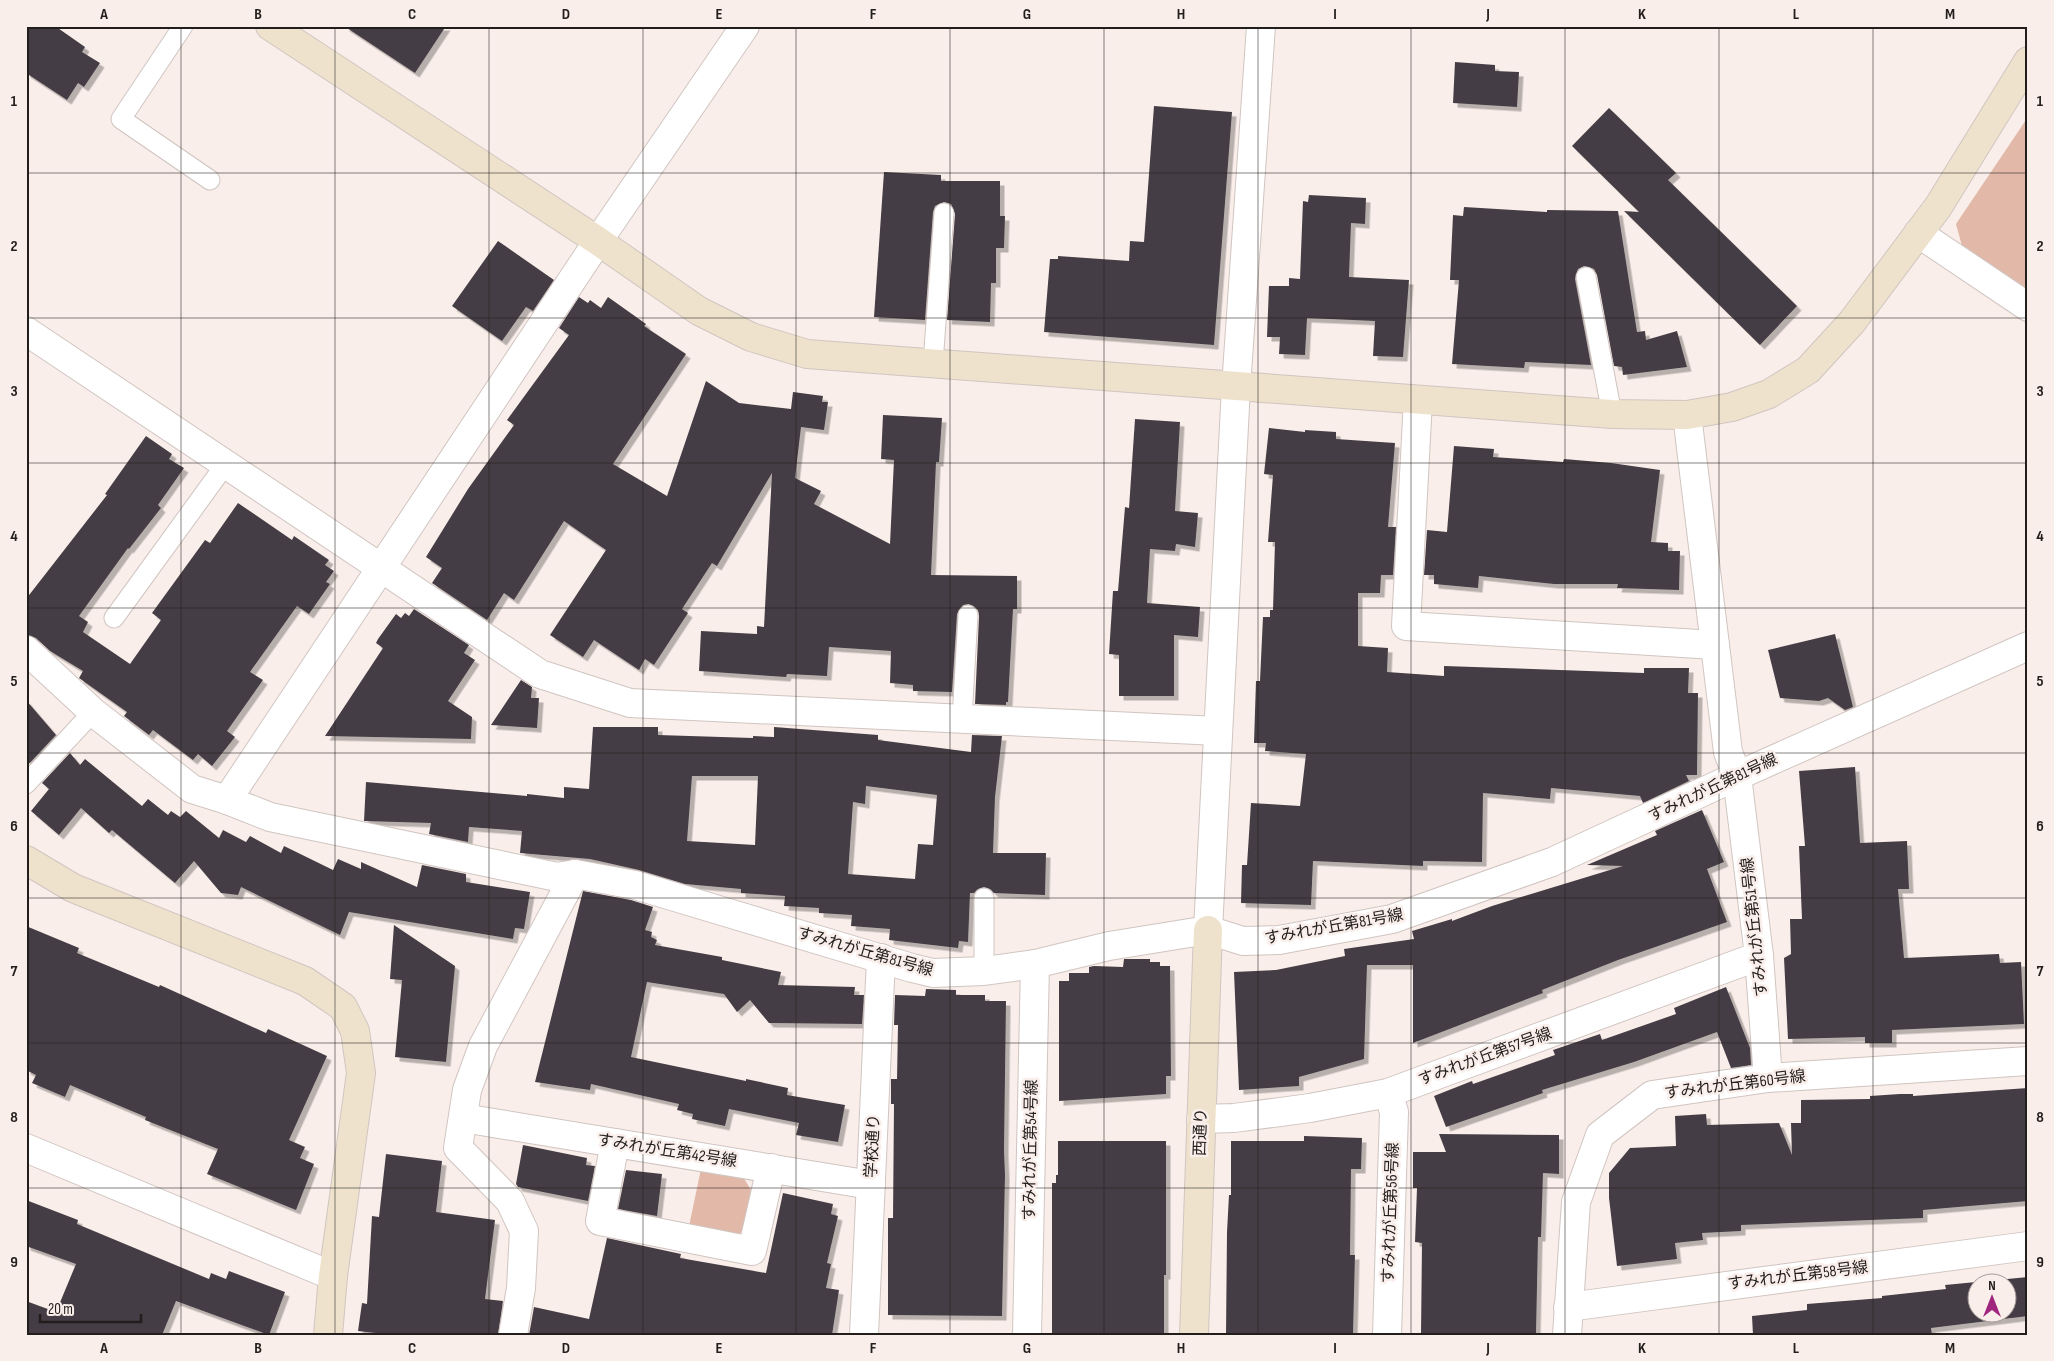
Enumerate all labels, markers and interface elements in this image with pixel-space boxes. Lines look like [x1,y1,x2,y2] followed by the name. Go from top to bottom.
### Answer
[99,5,108,24] text: A
[254,5,262,24] text: B
[408,5,416,24] text: C
[562,5,570,24] text: D
[716,5,723,24] text: E
[870,5,877,24] text: F
[1023,5,1031,24] text: G
[1177,5,1185,24] text: H
[1333,5,1337,24] text: I
[1485,5,1490,24] text: J
[1638,5,1646,24] text: K
[1793,5,1800,24] text: L
[1945,5,1955,24] text: M
[11,92,18,111] text: 1
[2037,92,2044,111] text: 1
[10,237,18,256] text: 2
[2036,237,2044,256] text: 2
[10,382,18,401] text: 3
[2036,382,2044,401] text: 3
[10,527,18,546] text: 4
[2036,527,2044,546] text: 4
[10,672,18,691] text: 5
[2036,672,2044,691] text: 5
[1645,750,1781,826] street label: すみれが丘第81号線
[10,817,18,836] text: 6
[2036,817,2044,836] text: 6
[1738,856,1772,998] street label: すみれが丘第51号線
[1263,905,1405,949] street label: すみれが丘第81号線
[795,923,935,981] street label: すみれが丘第81号線
[11,962,18,981] text: 7
[2037,962,2044,981] text: 7
[1416,1024,1554,1090] street label: すみれが丘第57号線
[1663,1067,1807,1103] street label: すみれが丘第60号線
[1020,1079,1042,1221] street label: すみれが丘第54号線
[10,1108,18,1127] text: 8
[1191,1108,1211,1156] street label: 西通り
[2036,1108,2044,1127] text: 8
[862,1114,884,1178] street label: 学校通り
[596,1131,738,1171] street label: すみれが丘第42号線
[1379,1142,1403,1284] street label: すみれが丘第56号線
[10,1253,18,1272] text: 9
[2036,1253,2044,1272] text: 9
[1727,1258,1869,1294] street label: すみれが丘第58号線
[1966,1274,2016,1324] north arrow
[1988,1277,1996,1294] text: N
[40,1291,141,1323] scale bar
[48,1300,73,1319] text: 20 m
[99,1339,108,1358] text: A
[254,1339,262,1358] text: B
[408,1339,416,1358] text: C
[562,1339,570,1358] text: D
[716,1339,723,1358] text: E
[870,1339,877,1358] text: F
[1023,1339,1031,1358] text: G
[1177,1339,1185,1358] text: H
[1333,1339,1337,1358] text: I
[1485,1339,1490,1358] text: J
[1638,1339,1646,1358] text: K
[1793,1339,1800,1358] text: L
[1945,1339,1955,1358] text: M

